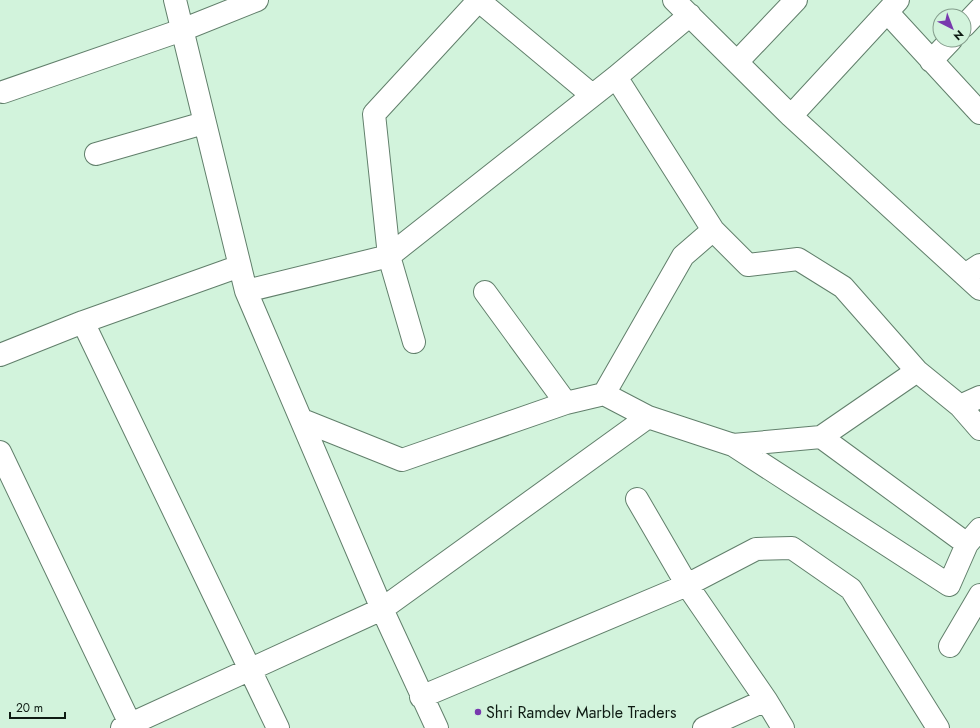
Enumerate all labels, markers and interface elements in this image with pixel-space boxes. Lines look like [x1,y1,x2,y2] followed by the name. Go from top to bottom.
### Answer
[932,8,972,48] north arrow
[950,27,967,44] text: N
[10,694,65,720] scale bar
[16,699,43,717] text: 20 m
[486,701,676,724] place label: Shri Ramdev Marble Traders
[473,707,483,717] marker: Shri Ramdev Marble Traders

